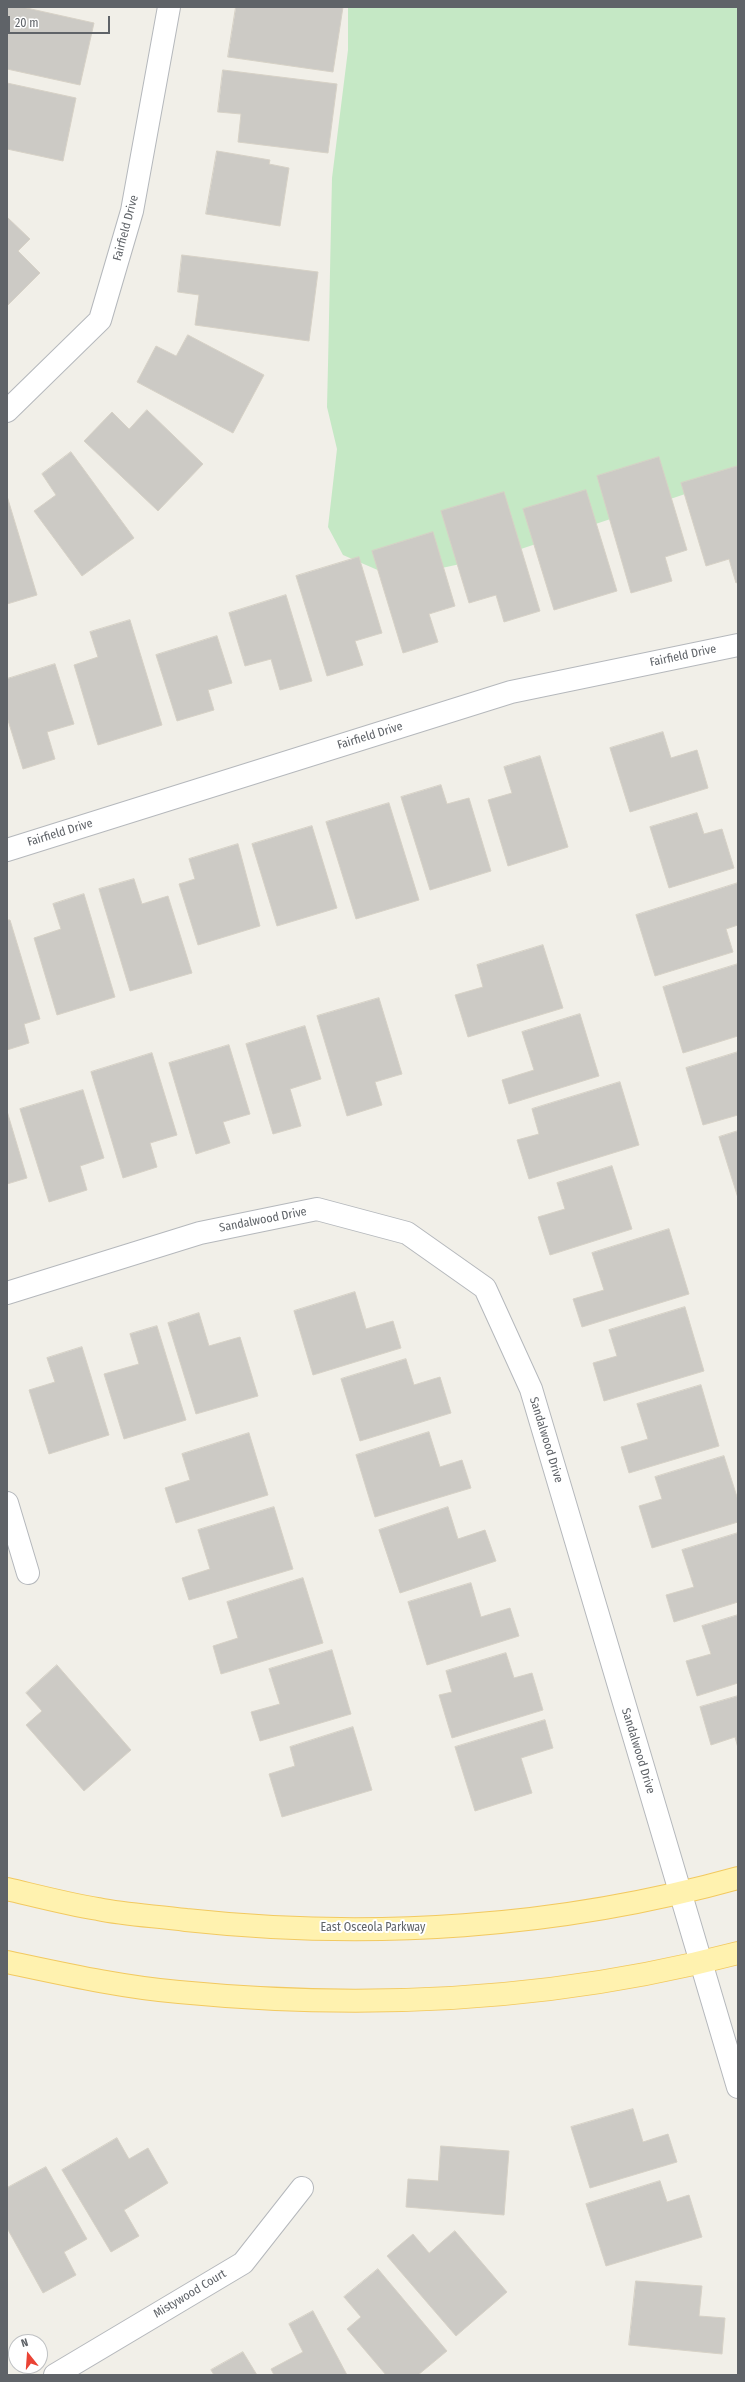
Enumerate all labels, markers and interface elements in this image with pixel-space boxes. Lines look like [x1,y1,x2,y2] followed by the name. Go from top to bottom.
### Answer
[10,8,112,34] scale bar
[15,16,39,30] text: 20 m
[110,193,142,263] street label: Fairfield Drive
[648,642,718,670] street label: Fairfield Drive
[336,719,404,753] street label: Fairfield Drive
[26,816,94,850] street label: Fairfield Drive
[218,1204,308,1236] street label: Sandalwood Drive
[526,1396,566,1484] street label: Sandalwood Drive
[618,1707,658,1795] street label: Sandalwood Drive
[321,1921,425,1935] street label: East Osceola Parkway
[151,2267,229,2321] street label: Mistywood Court
[8,2334,48,2374] north arrow
[20,2336,30,2350] text: N

